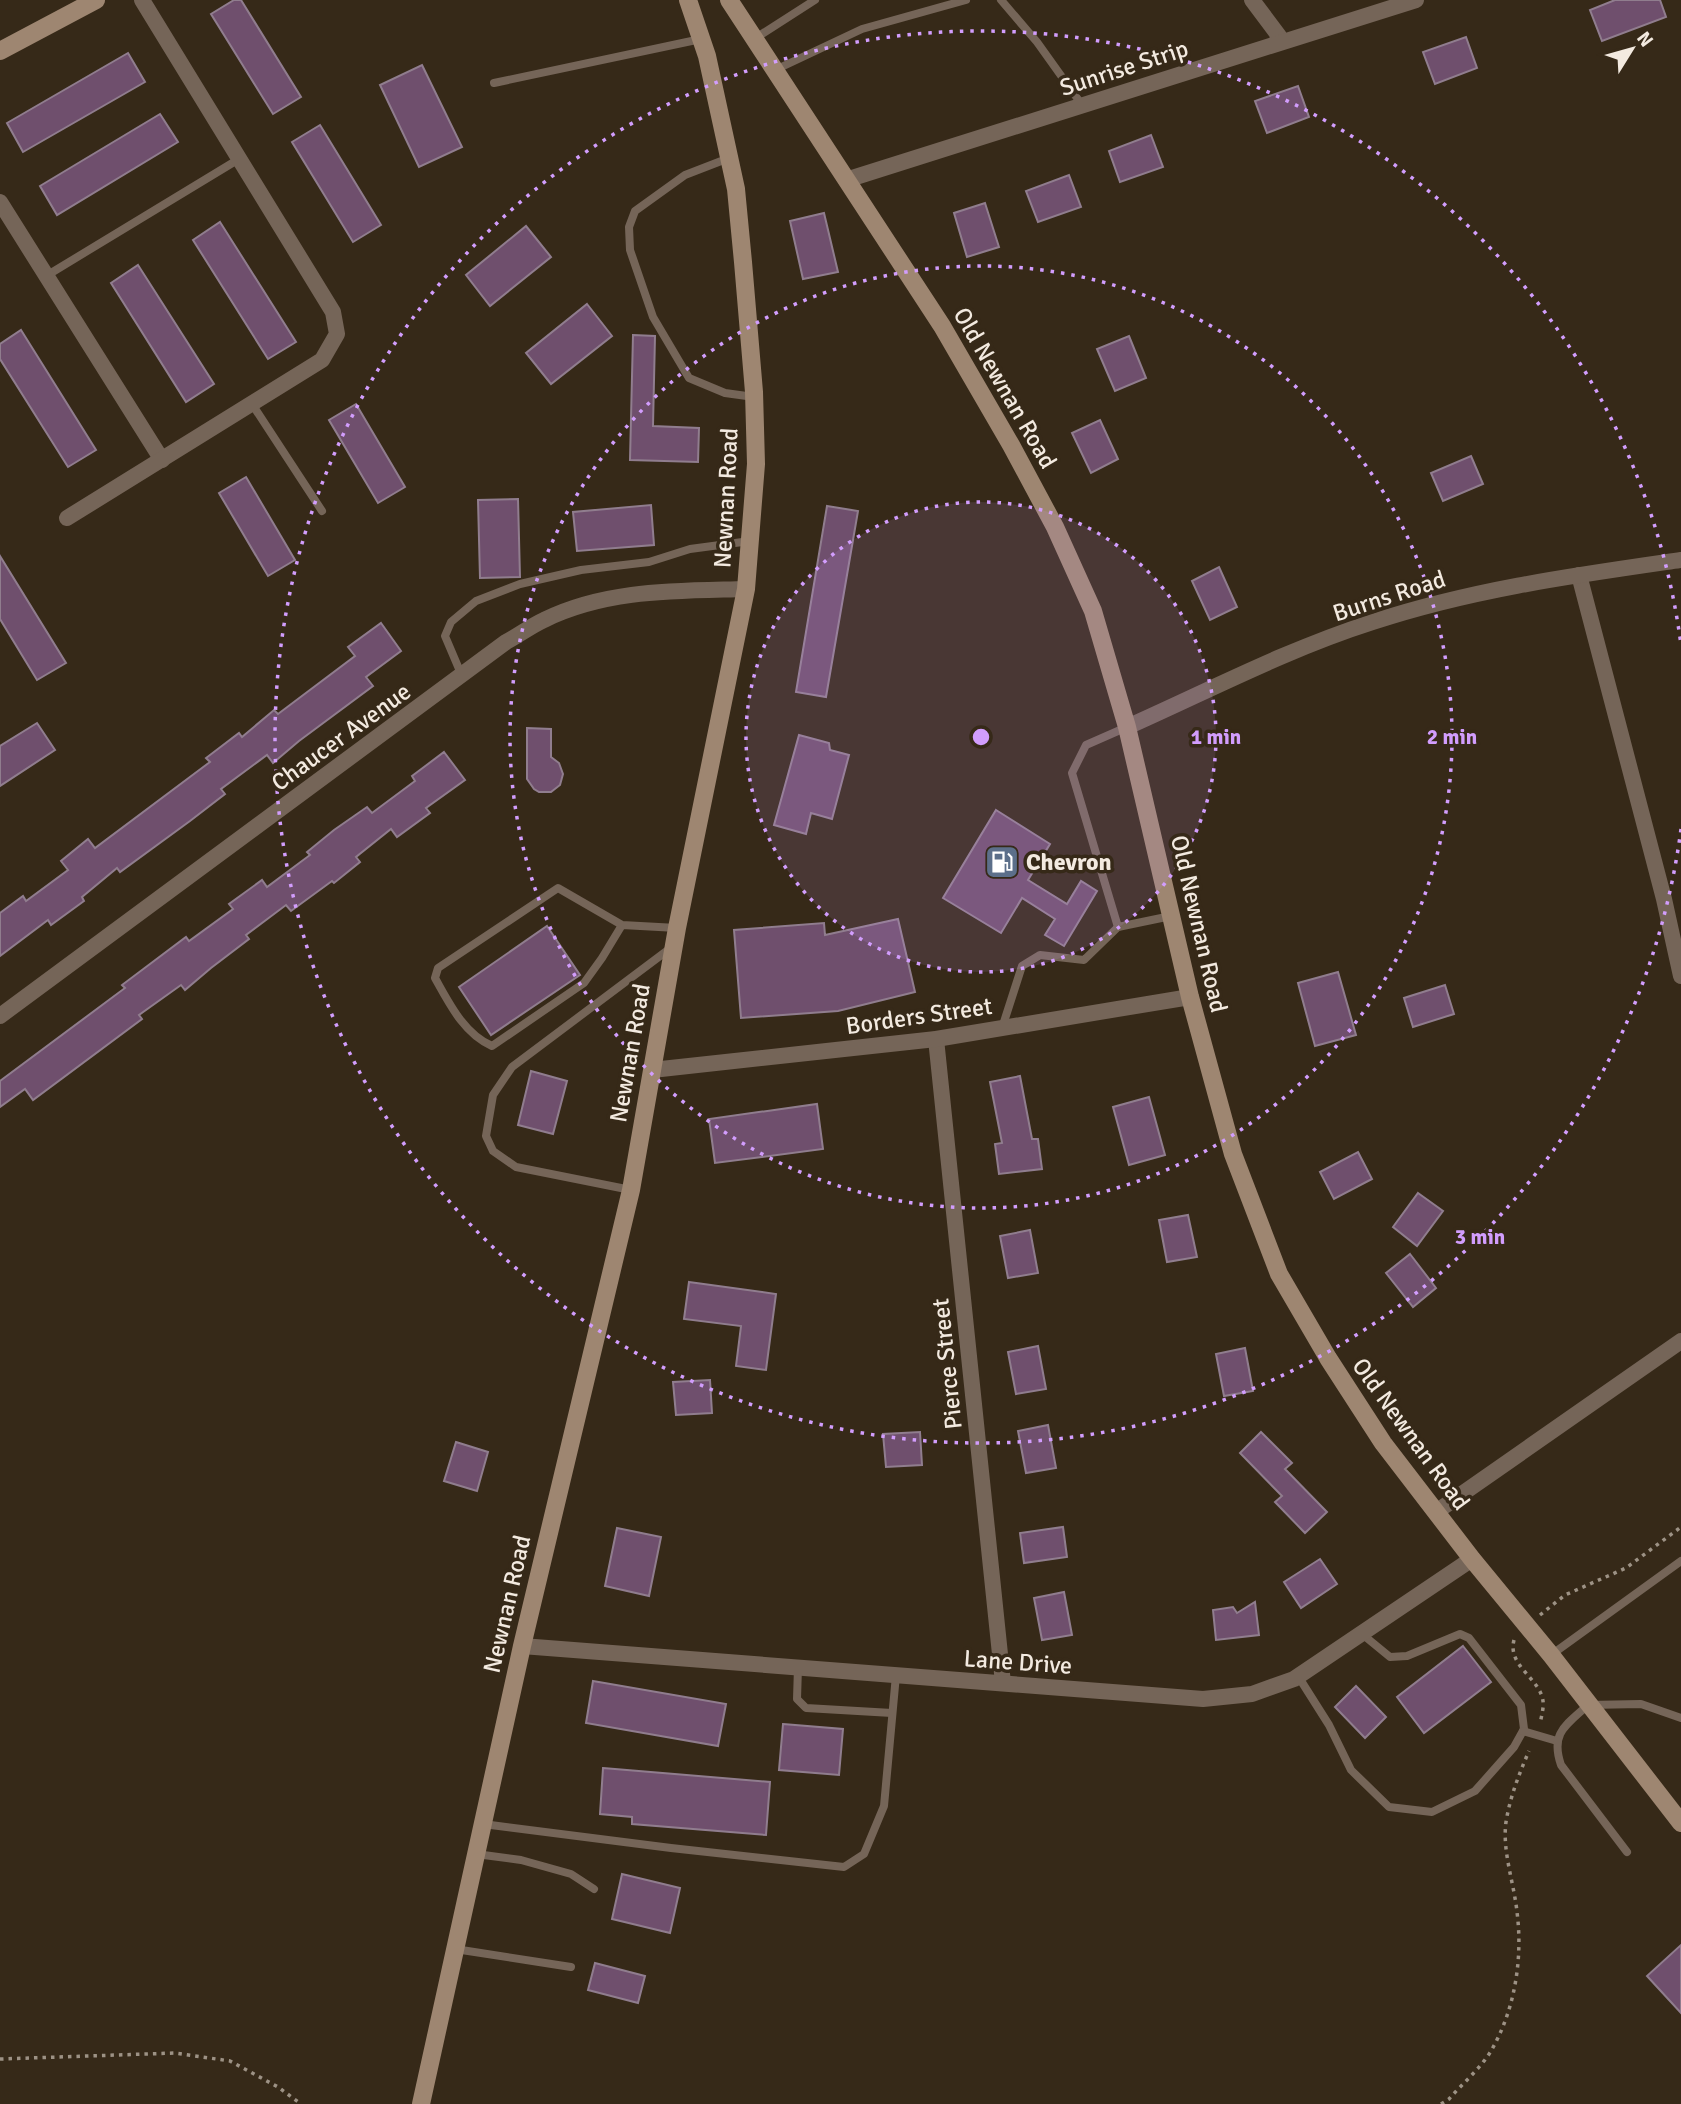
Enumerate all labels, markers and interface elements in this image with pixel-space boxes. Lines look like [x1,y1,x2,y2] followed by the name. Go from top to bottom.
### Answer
[1597,14,1667,84] north arrow
[1631,27,1658,52] text: N
[1056,33,1192,103] street label: Sunrise Strip
[947,302,1063,474] street label: Old Newnan Road
[707,427,745,569] street label: Newnan Road
[1329,564,1449,628] street label: Burns Road
[265,676,417,798] street label: Chaucer Avenue
[1191,724,1241,750] text: 1 min
[1427,724,1477,750] text: 2 min
[969,725,993,749] centre of rings
[1164,832,1234,1016] street label: Old Newnan Road
[983,843,1021,881] fuel station icon: Chevron
[1026,847,1112,877] place label: Chevron
[603,981,657,1125] street label: Newnan Road
[844,991,994,1041] street label: Borders Street
[1455,1224,1505,1250] text: 3 min
[925,1297,969,1431] street label: Pierce Street
[1346,1352,1476,1516] street label: Old Newnan Road
[477,1532,537,1676] street label: Newnan Road
[963,1643,1073,1681] street label: Lane Drive

